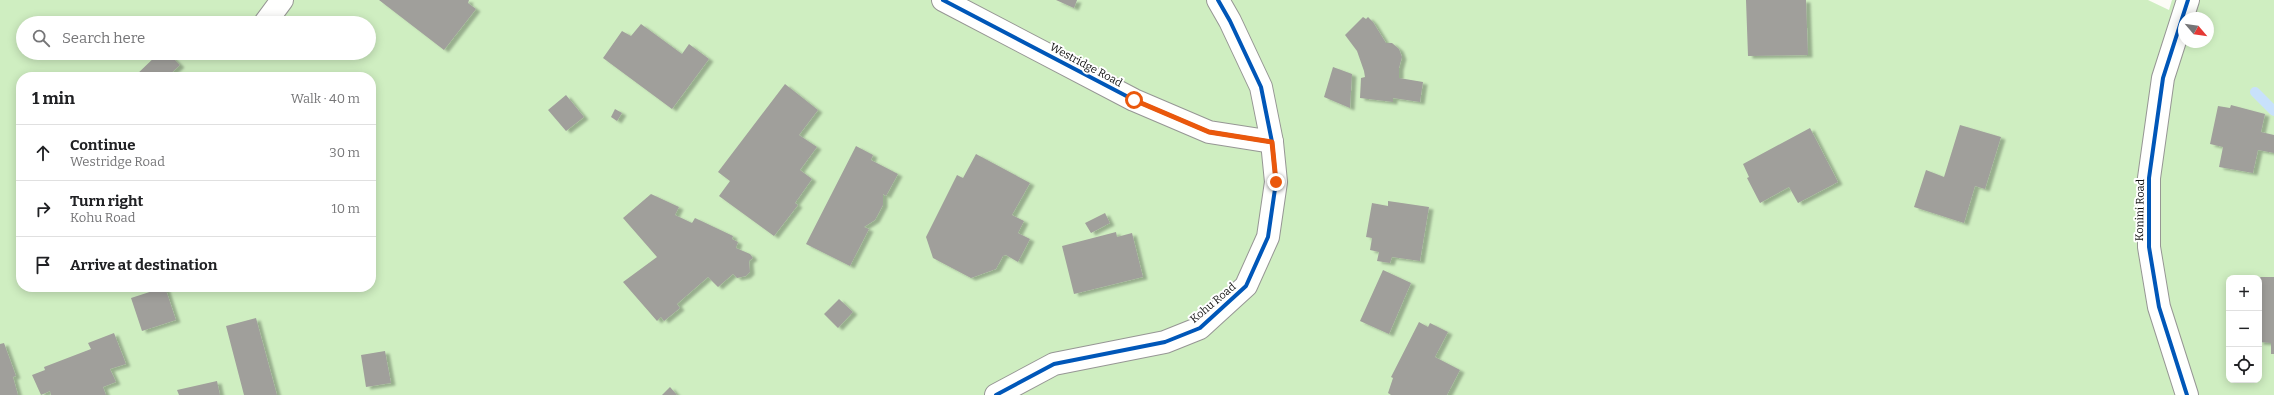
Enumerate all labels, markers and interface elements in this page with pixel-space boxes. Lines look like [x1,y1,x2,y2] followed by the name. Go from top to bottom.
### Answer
[2178,12,2214,48] north arrow
[16,16,376,60] search box
[30,27,52,49] icon: search
[62,29,145,47] text: Search here
[1047,40,1125,90] street label: Westridge Road
[32,88,75,109] text: 1 min
[291,91,360,106] text: Walk · 40 m
[1125,91,1143,109] route start
[70,136,136,154] text: Continue
[32,142,54,164] icon: ahead
[329,145,360,160] text: 30 m
[70,154,165,169] text: Westridge Road
[1267,173,1285,191] route end
[2133,178,2147,241] street label: Konini Road
[70,192,143,210] text: Turn right
[32,198,54,220] icon: right
[331,201,360,216] text: 10 m
[70,210,135,225] text: Kohu Road
[32,254,54,276] icon: arrive
[70,256,217,274] text: Arrive at destination
[2226,275,2262,383] map controls
[2226,275,2262,311] button: +
[1188,280,1239,326] street label: Kohu Road
[2226,311,2262,347] button: −
[2226,347,2262,383] button: locate

